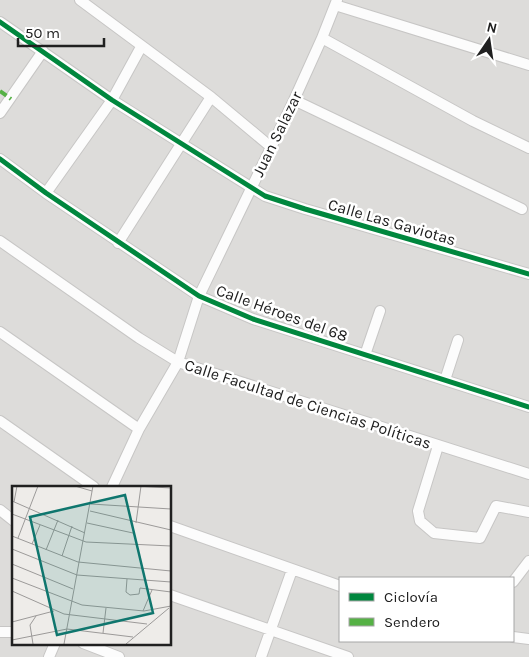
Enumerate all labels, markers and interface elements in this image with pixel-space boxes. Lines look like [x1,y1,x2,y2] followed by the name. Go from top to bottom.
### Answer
[18,15,104,47] scale bar
[464,15,514,65] north arrow
[485,18,499,37] text: N
[25,24,60,42] text: 50 m
[248,88,306,180] street label: Juan Salazar
[326,195,458,249] street label: Calle Las Gaviotas
[214,280,350,346] street label: Calle Héroes del 68
[182,355,434,453] street label: Calle Facultad de Ciencias Políticas
[12,486,171,644] inset map
[339,577,514,642] legend
[384,588,438,606] text: Ciclovía
[384,613,440,631] text: Sendero

